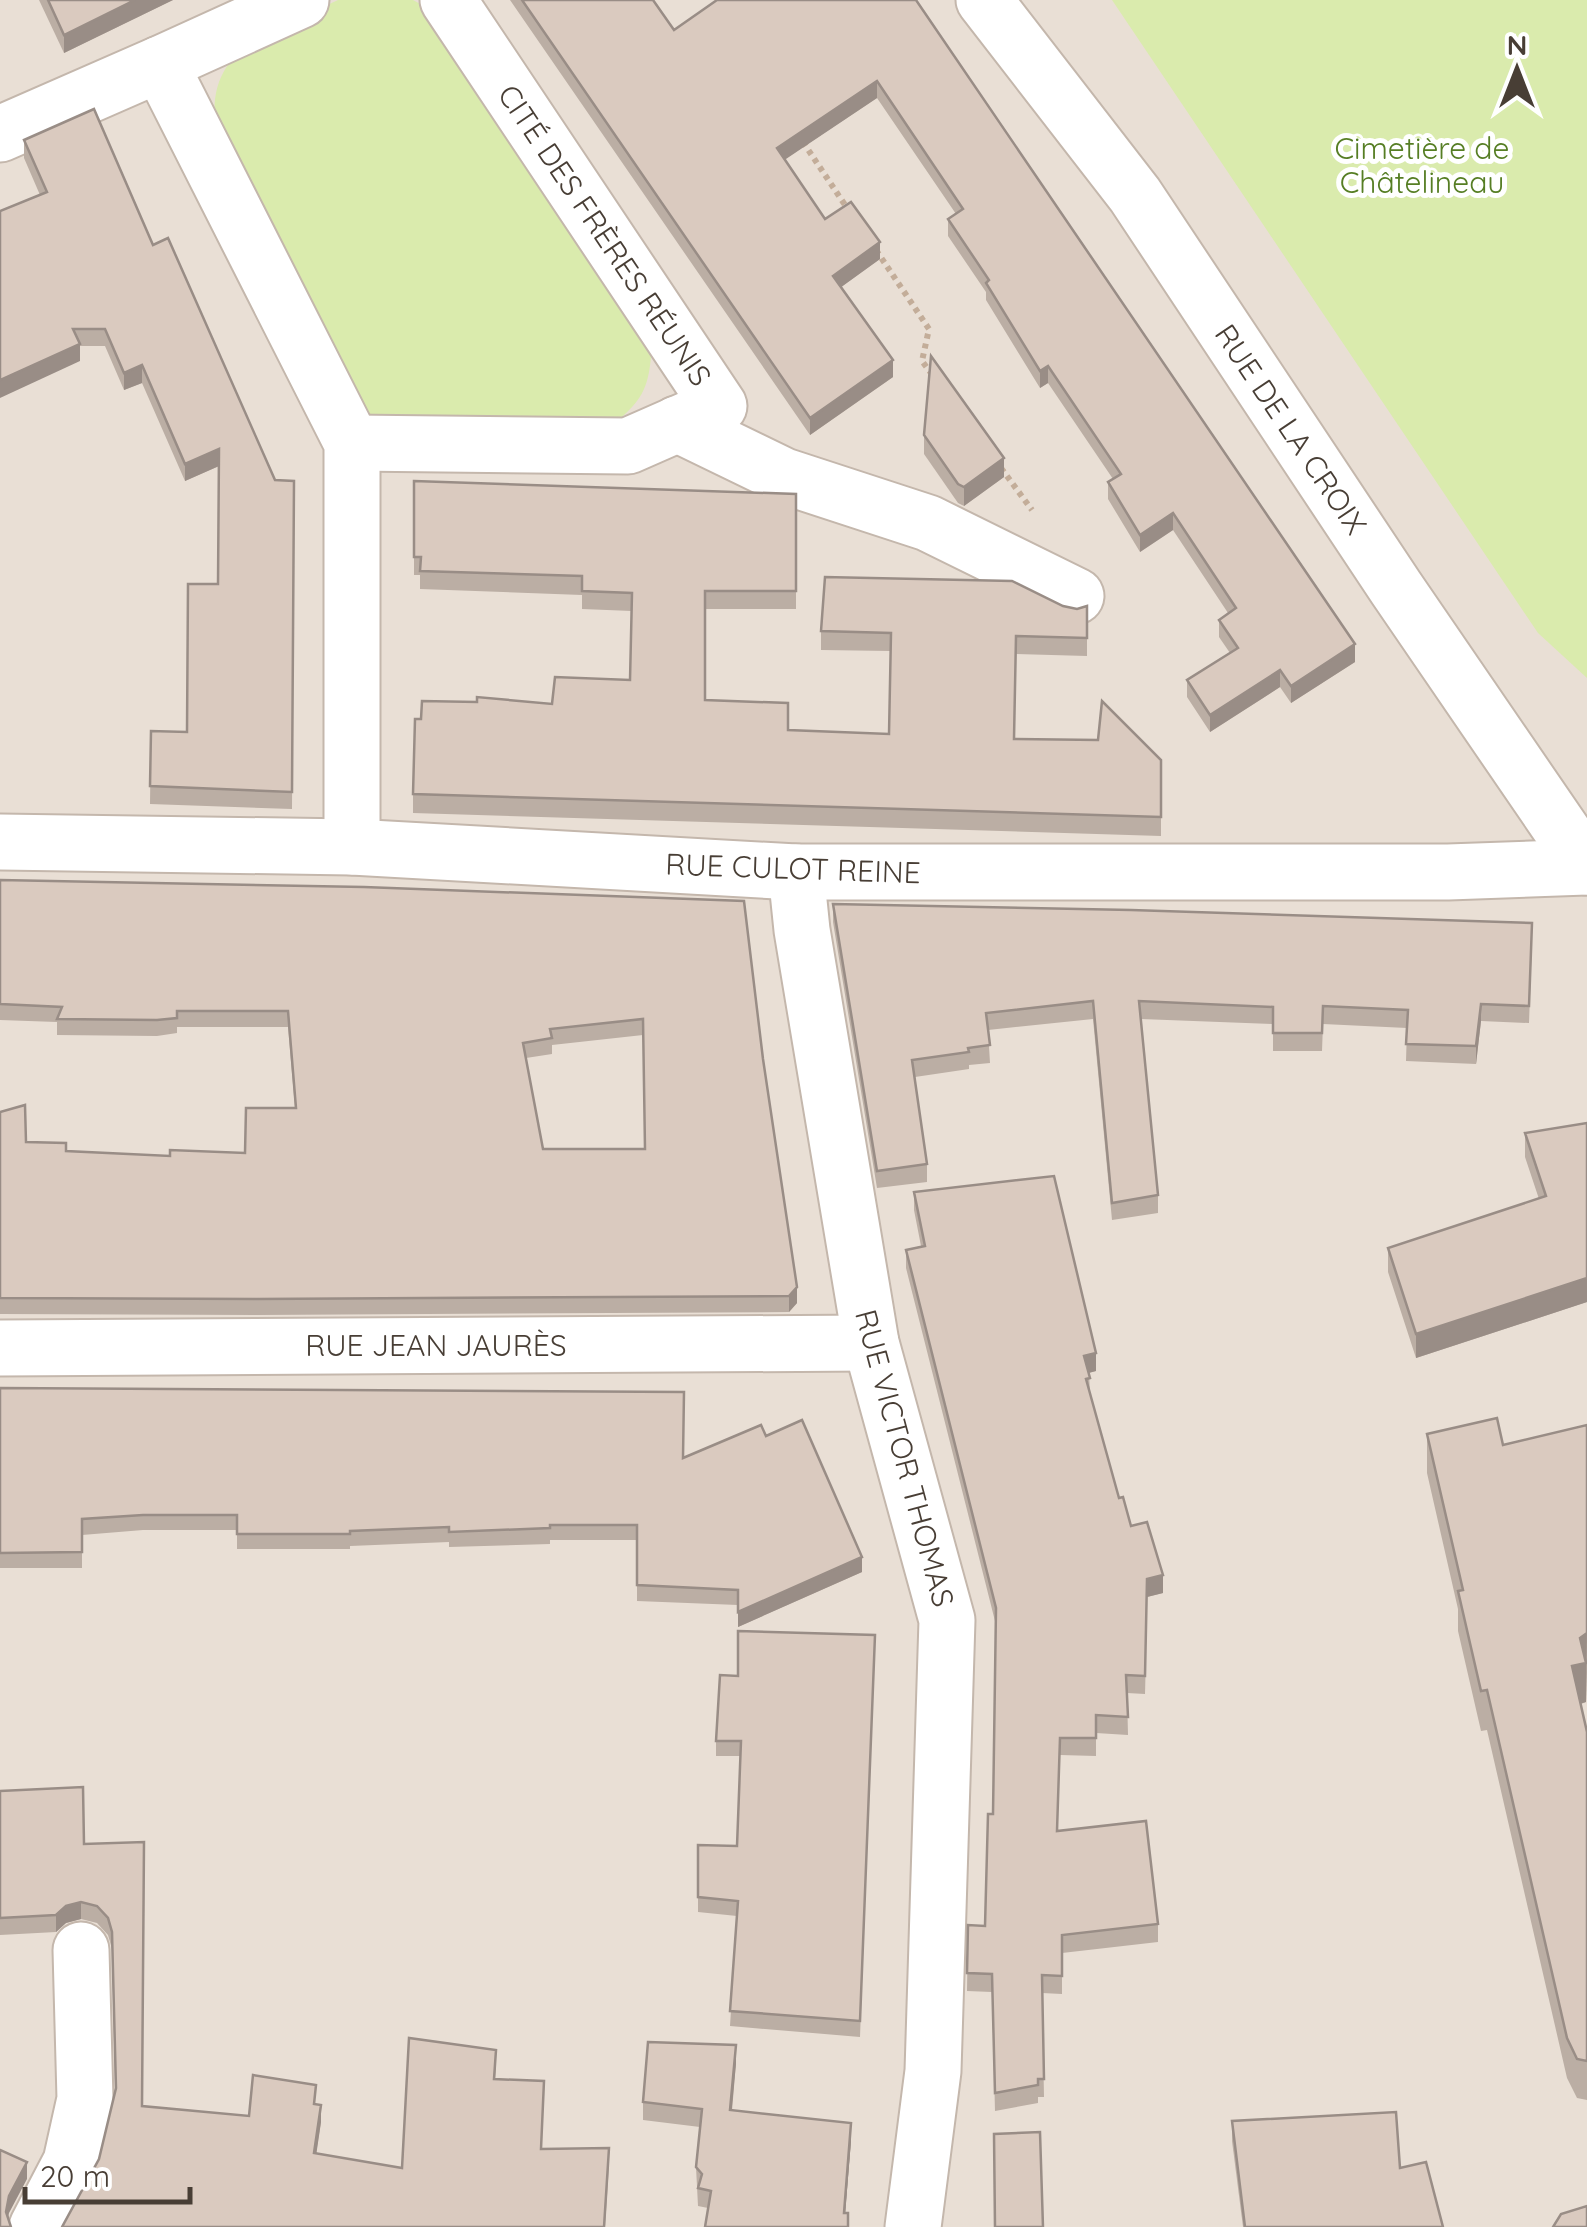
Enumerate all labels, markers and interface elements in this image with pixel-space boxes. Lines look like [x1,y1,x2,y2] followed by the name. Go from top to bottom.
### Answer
[1467,20,1567,120] north arrow
[1507,27,1527,62] text: N
[490,77,720,393] street label: CITÉ DES FRÈRES RÉUNIS
[1334,129,1510,201] park label: Cimetière de Châtelineau
[1207,317,1375,541] street label: RUE DE LA CROIX
[665,845,921,891] street label: RUE CULOT REINE
[847,1305,963,1611] street label: RUE VICTOR THOMAS
[305,1326,567,1364] street label: RUE JEAN JAURÈS
[25,2142,190,2204] scale bar
[40,2157,110,2195] text: 20 m

